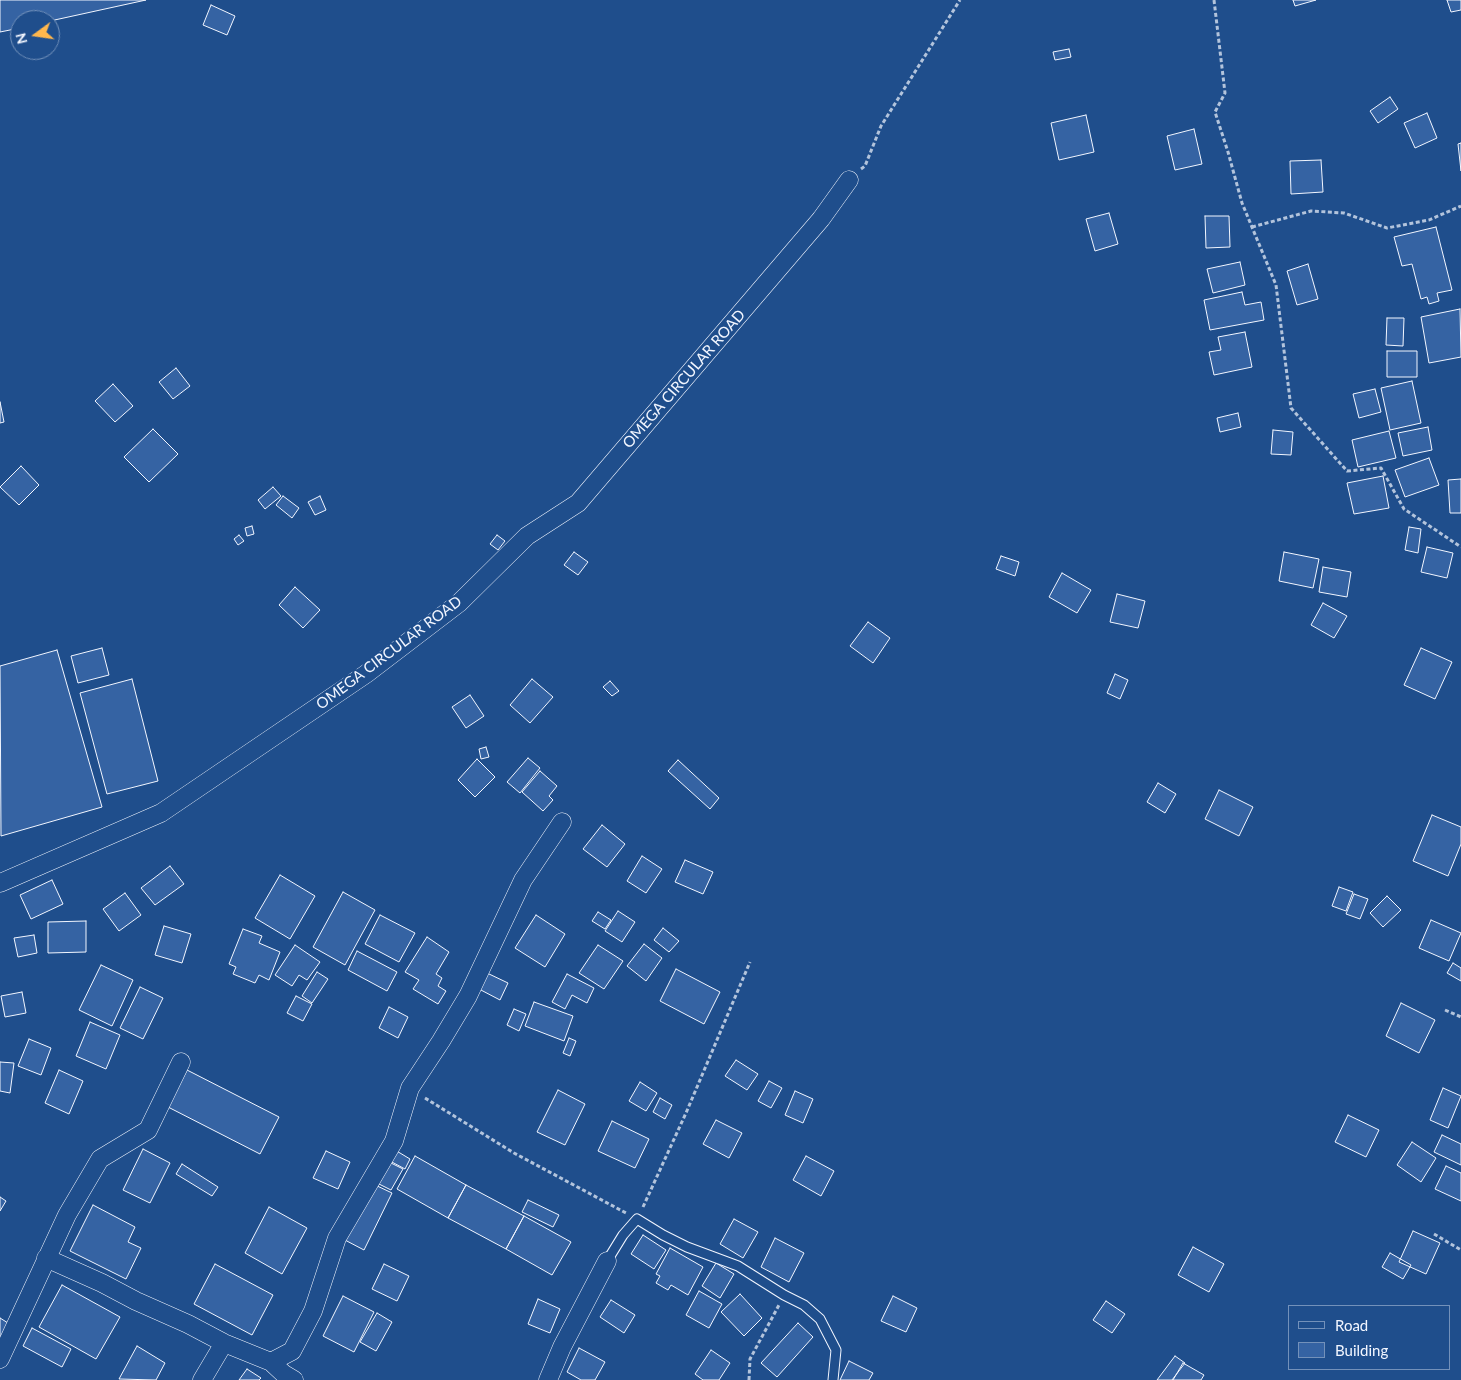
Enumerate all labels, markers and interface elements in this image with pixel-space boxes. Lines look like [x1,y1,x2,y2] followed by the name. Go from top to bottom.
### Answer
[10,10,60,60] north arrow
[11,31,30,46] text: N
[619,306,749,452] street label: OMEGA CIRCULAR ROAD
[313,592,465,714] street label: OMEGA CIRCULAR ROAD
[1288,1305,1451,1370] legend
[1335,1316,1368,1334] text: Road
[1335,1341,1388,1359] text: Building

